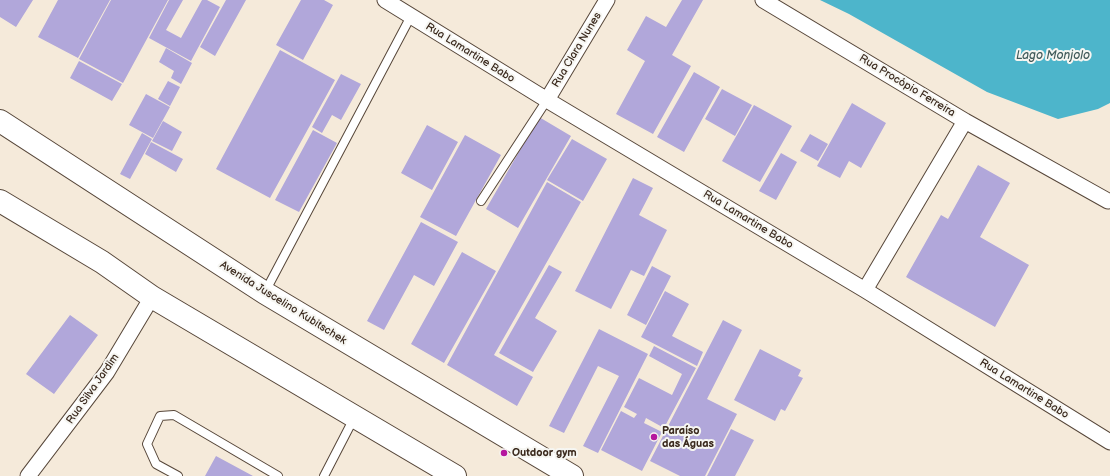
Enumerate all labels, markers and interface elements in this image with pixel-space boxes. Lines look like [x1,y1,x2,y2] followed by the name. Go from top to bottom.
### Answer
[549,10,605,90] street label: Rua Clara Nunes
[423,20,517,86] street label: Rua Lamartine Babo
[1016,49,1090,63] water label: Lago Monjolo
[856,52,958,120] street label: Rua Procópio Ferreira
[701,188,795,252] street label: Rua Lamartine Babo
[217,258,349,348] street label: Avenida Juscelino Kubitschek
[64,351,122,427] street label: Rua Silva Jardim
[977,356,1071,422] street label: Rua Lamartine Babo
[662,424,714,450] place label: Paraíso das Águas
[649,432,659,442] marker: Paraíso das Águas
[512,446,577,460] place label: Outdoor gym
[499,448,509,458] marker: Outdoor gym

